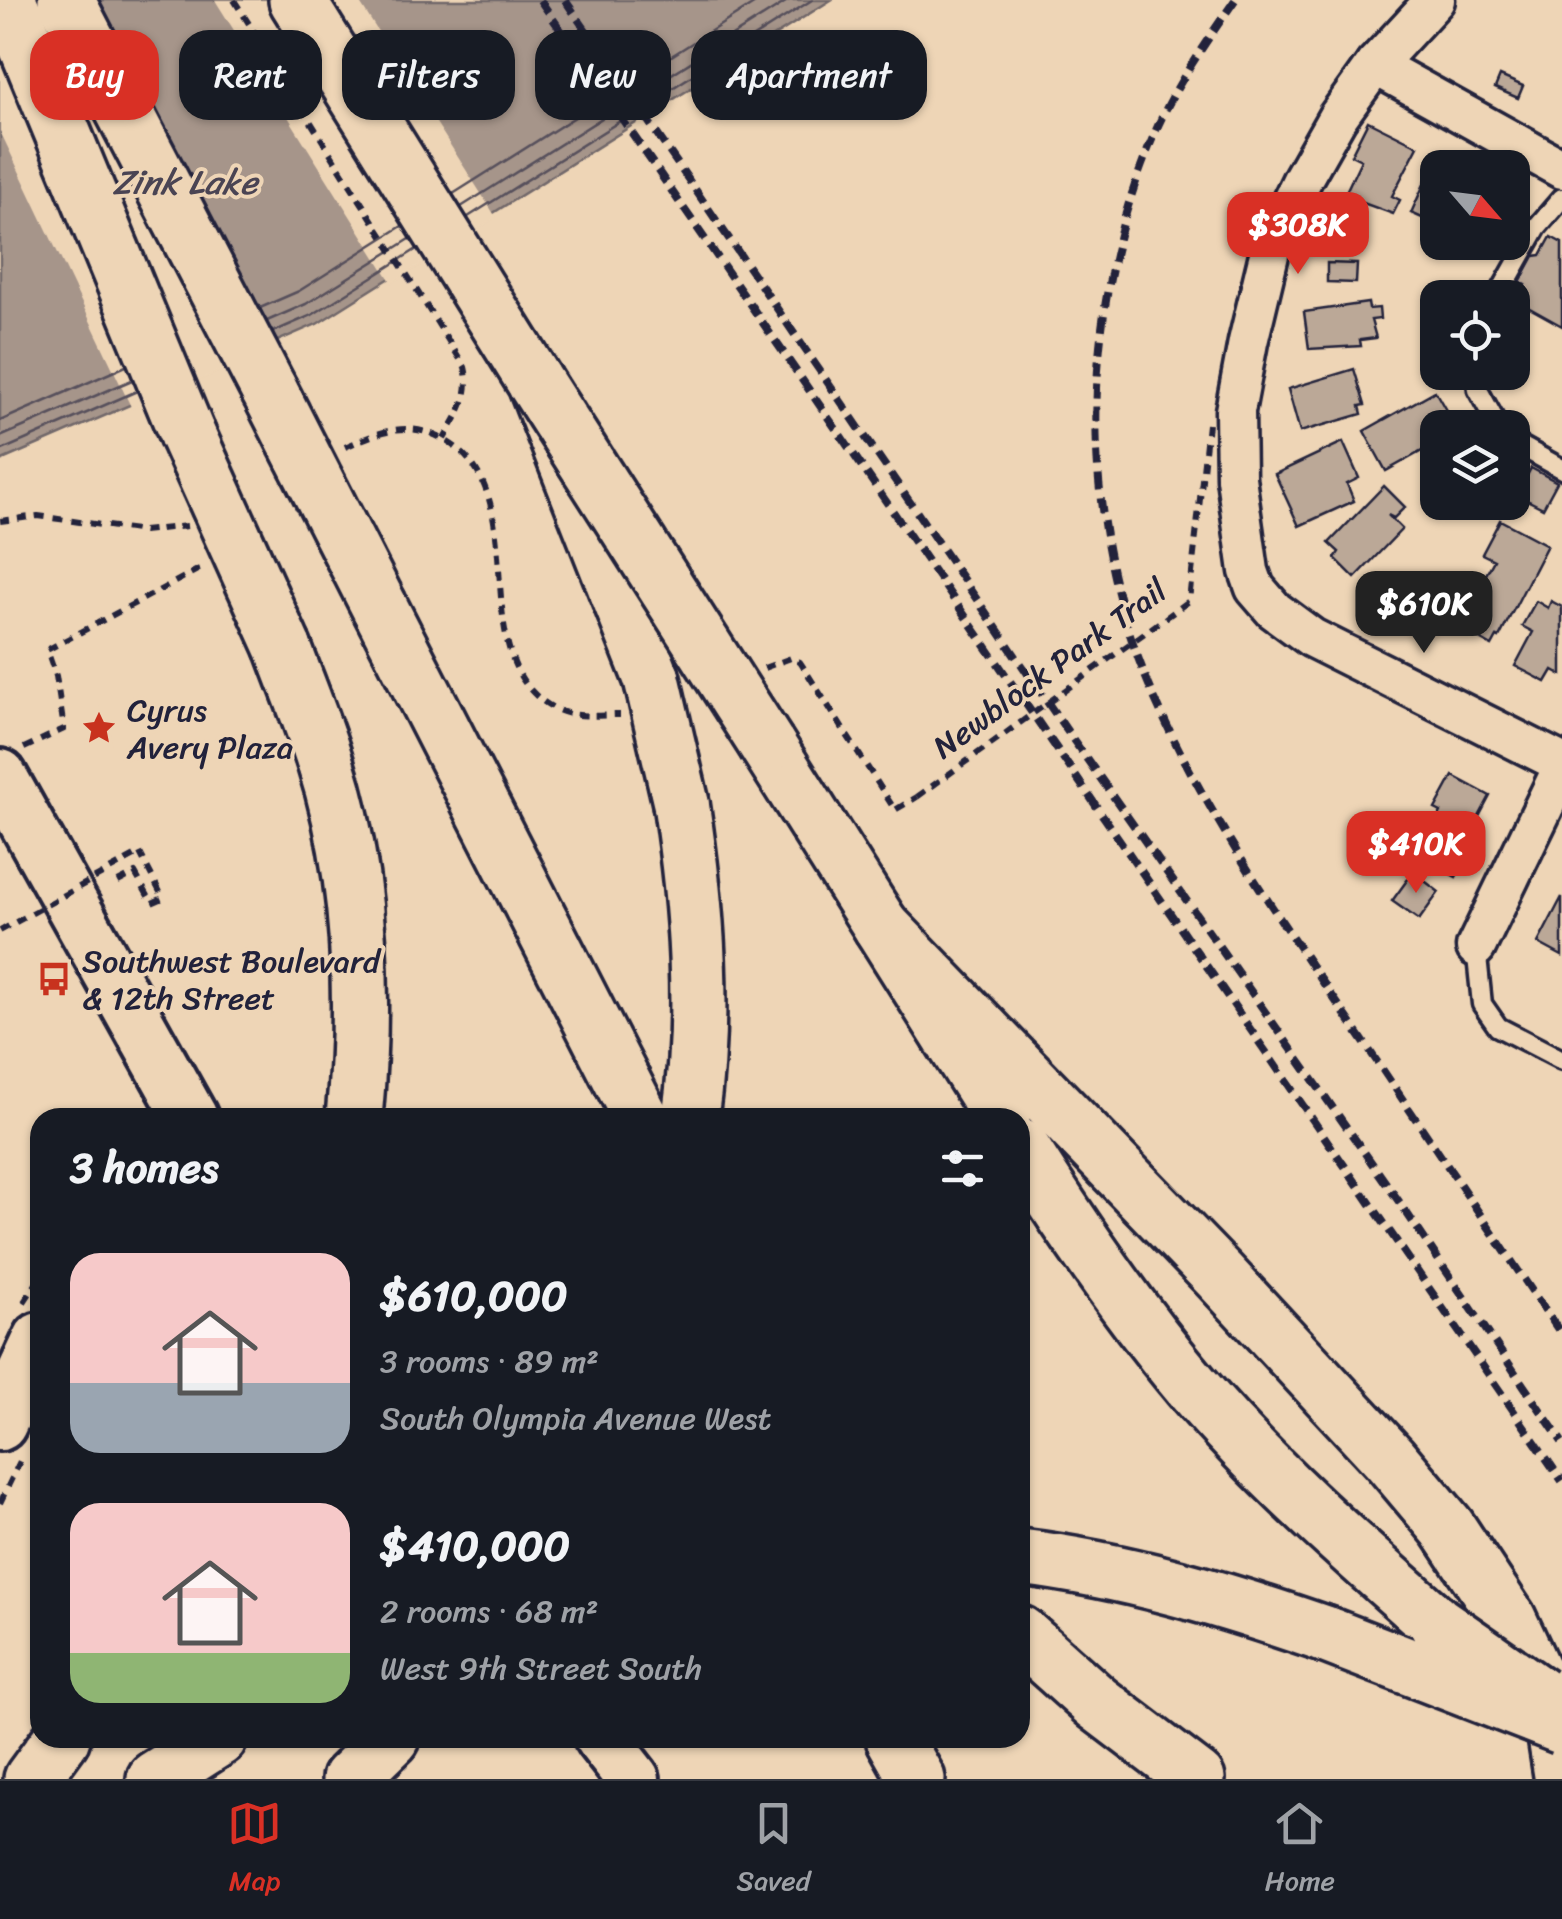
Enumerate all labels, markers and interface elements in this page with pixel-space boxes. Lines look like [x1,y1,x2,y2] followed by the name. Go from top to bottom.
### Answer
[30,30,159,120] chip: Buy
[179,30,322,120] chip: Rent
[342,30,515,120] chip: Filters
[535,30,671,120] chip: New
[691,30,927,120] chip: Apartment
[1420,150,1530,260] north arrow
[1420,150,1530,520] map controls
[113,151,260,213] water label: Zink Lake
[1228,192,1368,277] pin: $308K
[1249,196,1347,253] text: $308K
[1420,280,1530,390] button: locate
[1420,410,1530,520] button: layers
[920,563,1181,774] street label: Newblock Park Trail
[1354,571,1494,656] pin: $610K
[1377,575,1471,632] text: $610K
[126,682,293,776] place label: Cyrus Avery Plaza
[80,709,118,747] place icon: Cyrus Avery Plaza
[1346,811,1486,896] pin: $410K
[1369,815,1463,872] text: $410K
[82,933,382,1027] place label: Southwest Boulevard & 12th Street
[35,960,73,998] bus stop icon: Southwest Boulevard & 12th Street
[70,1131,218,1205] text: 3 homes
[935,1141,990,1196] icon: filters
[380,1259,568,1333] text: $610,000
[150,1293,270,1413] icon: home
[380,1333,599,1390] text: 3 rooms · 89 m²
[380,1390,771,1447] text: South Olympia Avenue West
[380,1509,570,1583] text: $410,000
[150,1543,270,1663] icon: home
[380,1583,598,1640] text: 2 rooms · 68 m²
[380,1640,702,1697] text: West 9th Street South
[227,1796,282,1905] tab: Map
[737,1796,810,1905] tab: Saved
[1265,1796,1335,1905] tab: Home

